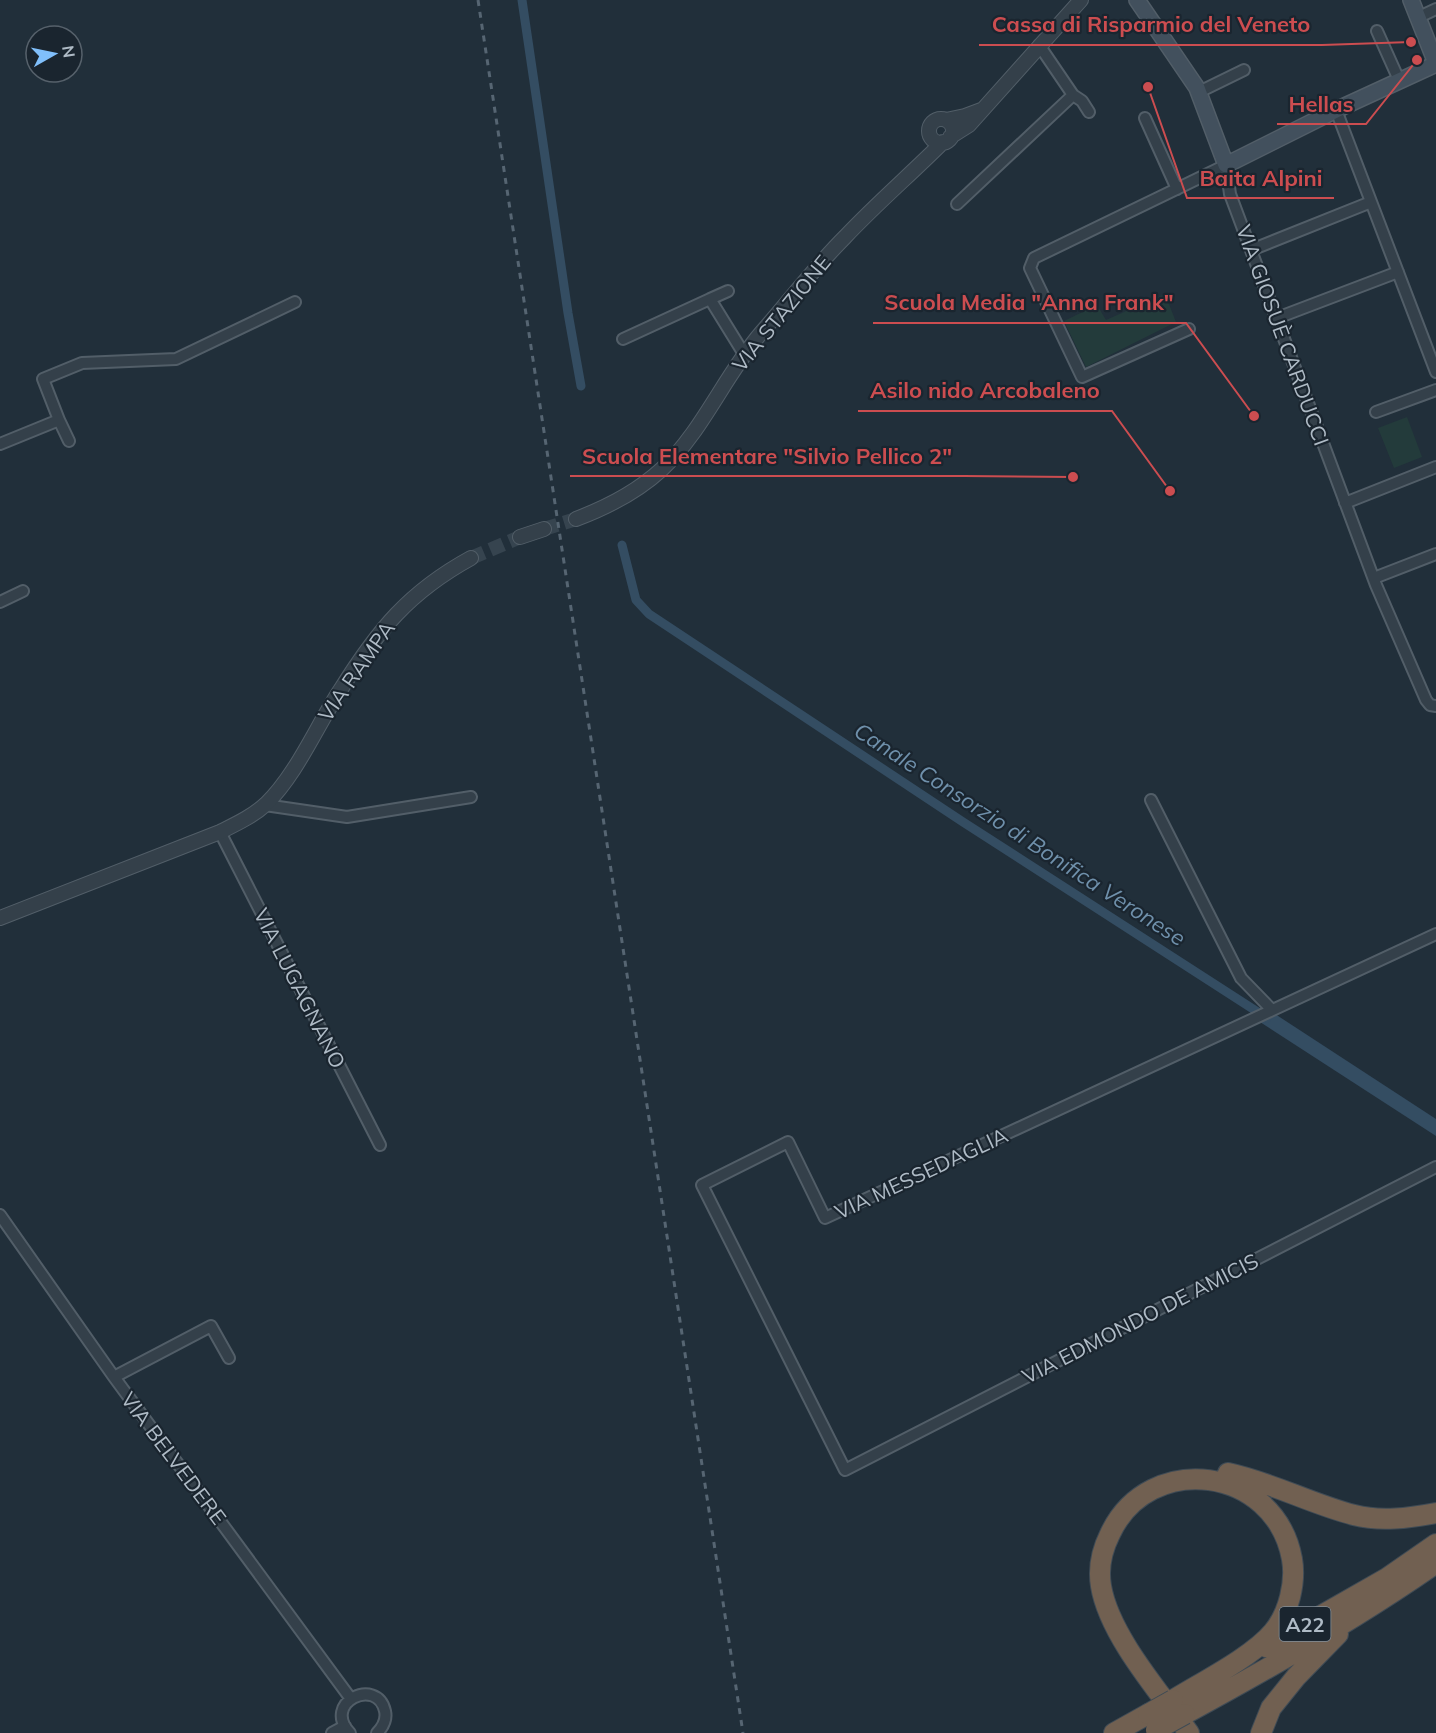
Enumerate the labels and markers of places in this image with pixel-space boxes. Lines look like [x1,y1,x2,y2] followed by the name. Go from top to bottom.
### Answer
[979,5,1322,45] callout: Cassa di Risparmio del Veneto
[1277,84,1366,124] callout: Hellas
[1187,158,1334,198] callout: Baita Alpini
[873,283,1186,323] callout: Scuola Media "Anna Frank"
[858,371,1112,411] callout: Asilo nido Arcobaleno
[570,436,964,476] callout: Scuola Elementare "Silvio Pellico 2"

